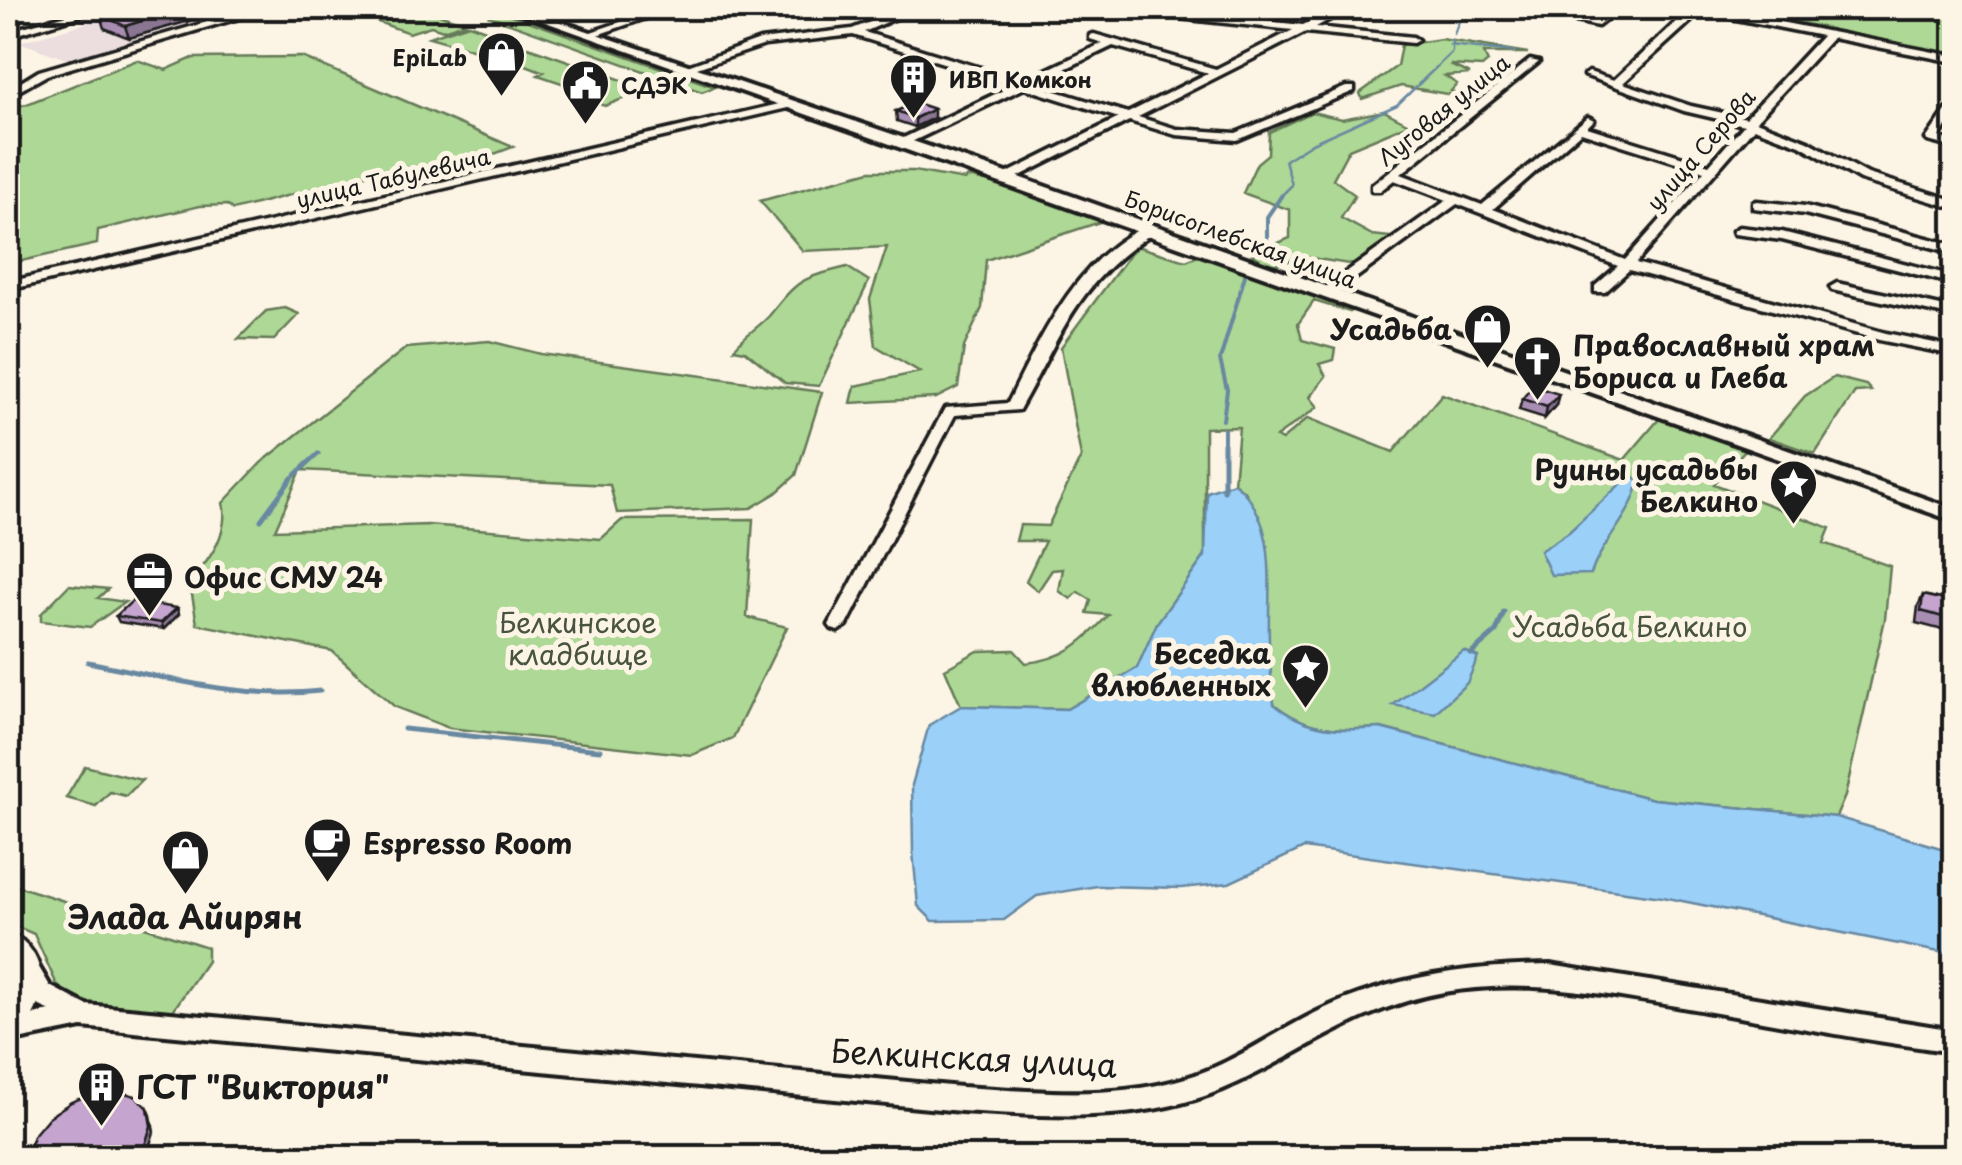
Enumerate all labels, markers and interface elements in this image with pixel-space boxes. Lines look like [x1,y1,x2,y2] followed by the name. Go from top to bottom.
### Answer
[476,30,528,98] shop icon: EpiLab
[393,40,467,73] place label: EpiLab
[1370,45,1516,173] street label: Луговая улица
[888,52,940,120] building icon: ИВП Комкон
[560,58,612,126] public building icon: СДЭК
[949,62,1092,95] place label: ИВП Комкон
[621,68,688,101] place label: СДЭК
[1638,81,1762,217] street label: улица Серова
[293,139,493,215] street label: улица Табулевича
[1121,181,1362,295] street label: Борисоглебская улица
[1461,302,1513,370] shop icon: Усадьба
[1329,307,1452,350] place label: Усадьба
[1573,323,1875,398] place label: Православный храм Бориса и Глеба
[1512,334,1564,402] church icon: Православный храм Бориса и Глеба
[1535,447,1758,522] place label: Руины усадьбы Белкино
[1767,458,1819,526] place icon: Руины усадьбы Белкино
[123,550,175,618] office icon: Офис СМУ 24
[184,555,383,598] place label: Офис СМУ 24
[499,600,657,675] park label: Белкинское кладбище
[1513,604,1747,647] park label: Усадьба Белкино
[1091,631,1271,706] place label: Беседка влюбленных
[1280,642,1332,710] place icon: Беседка влюбленных
[302,816,354,884] cafe icon: Espresso Room
[363,821,572,864] place label: Espresso Room
[159,828,211,896] shop icon: Элада Айирян
[67,892,303,940] place label: Элада Айирян
[830,1026,1118,1088] street label: Белкинская улица
[75,1060,127,1128] building icon: ГСТ "Виктория"
[136,1062,389,1110] place label: ГСТ "Виктория"

